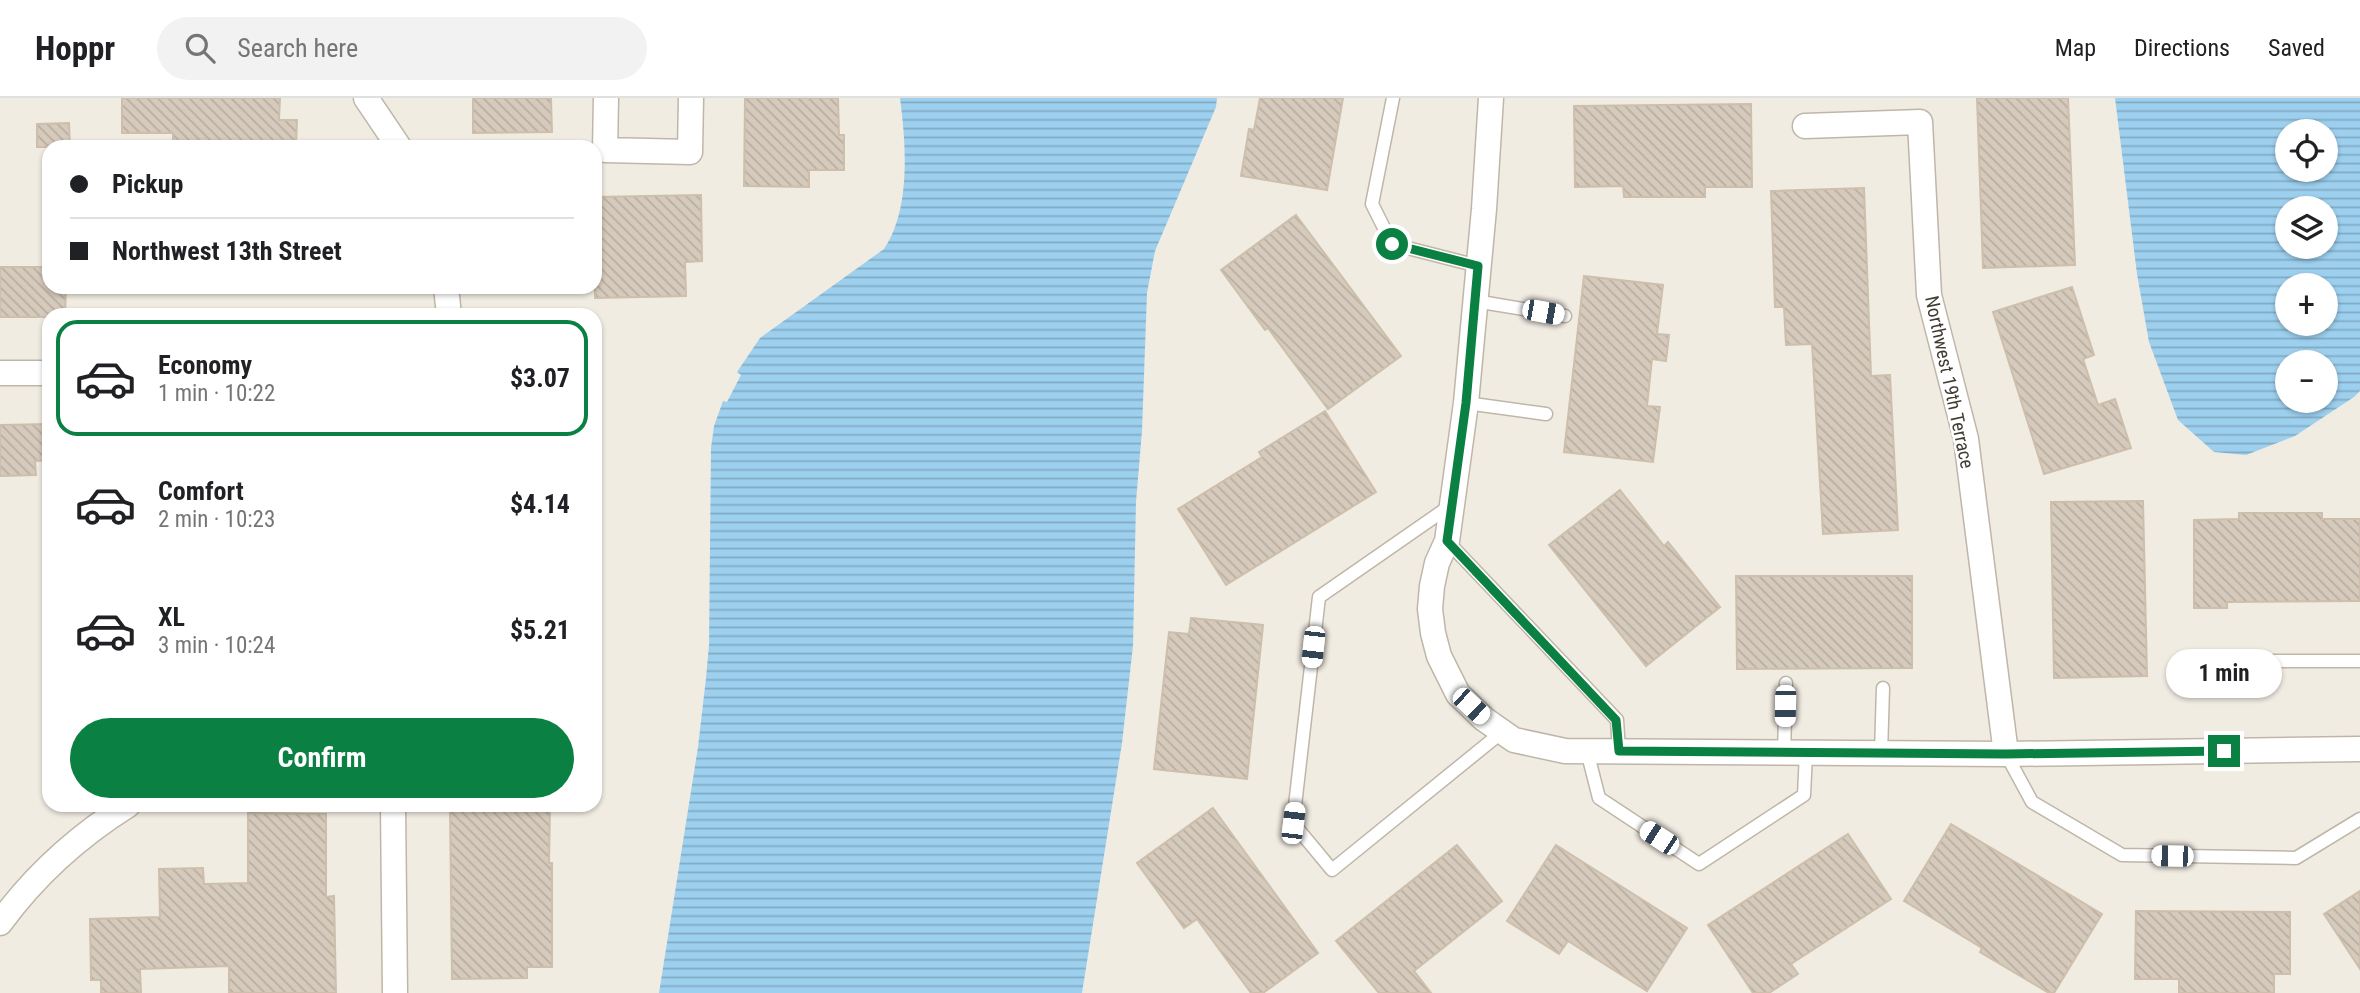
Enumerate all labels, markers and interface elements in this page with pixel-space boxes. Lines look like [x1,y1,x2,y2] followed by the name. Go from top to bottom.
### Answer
[157,17,647,80] search box
[35,29,115,68] text: Hoppr
[181,29,219,67] icon: search
[237,33,358,63] text: Search here
[2055,34,2096,62] text: Map
[2134,34,2230,62] text: Directions
[2268,34,2325,62] text: Saved
[2275,119,2338,413] map controls
[2275,119,2338,182] button: locate
[112,169,183,199] text: Pickup
[2275,196,2338,259] button: layers
[1376,228,1408,260] route start
[112,236,342,266] text: Northwest 13th Street
[2275,273,2338,336] button: +
[1920,294,1979,470] street label: Northwest 19th Terrace
[1521,298,1566,326] car
[74,347,137,410] icon: car
[158,350,252,380] text: Economy
[2275,350,2338,413] button: −
[510,363,570,393] text: $3.07
[158,380,275,407] text: 1 min · 10:22
[74,473,137,536] icon: car
[158,476,244,506] text: Comfort
[510,489,570,519] text: $4.14
[158,506,275,533] text: 2 min · 10:23
[74,599,137,662] icon: car
[158,602,185,632] text: XL
[510,615,570,645] text: $5.21
[1301,625,1326,669] car
[158,632,275,659] text: 3 min · 10:24
[2166,650,2282,698] callout: 1 min
[2198,660,2250,687] text: 1 min
[1449,684,1494,728] car
[1775,685,1796,727] car
[70,718,574,798] button: Confirm
[2208,735,2240,767] route end
[1281,801,1306,845] car
[1636,818,1683,858] car
[2151,845,2194,867] car

